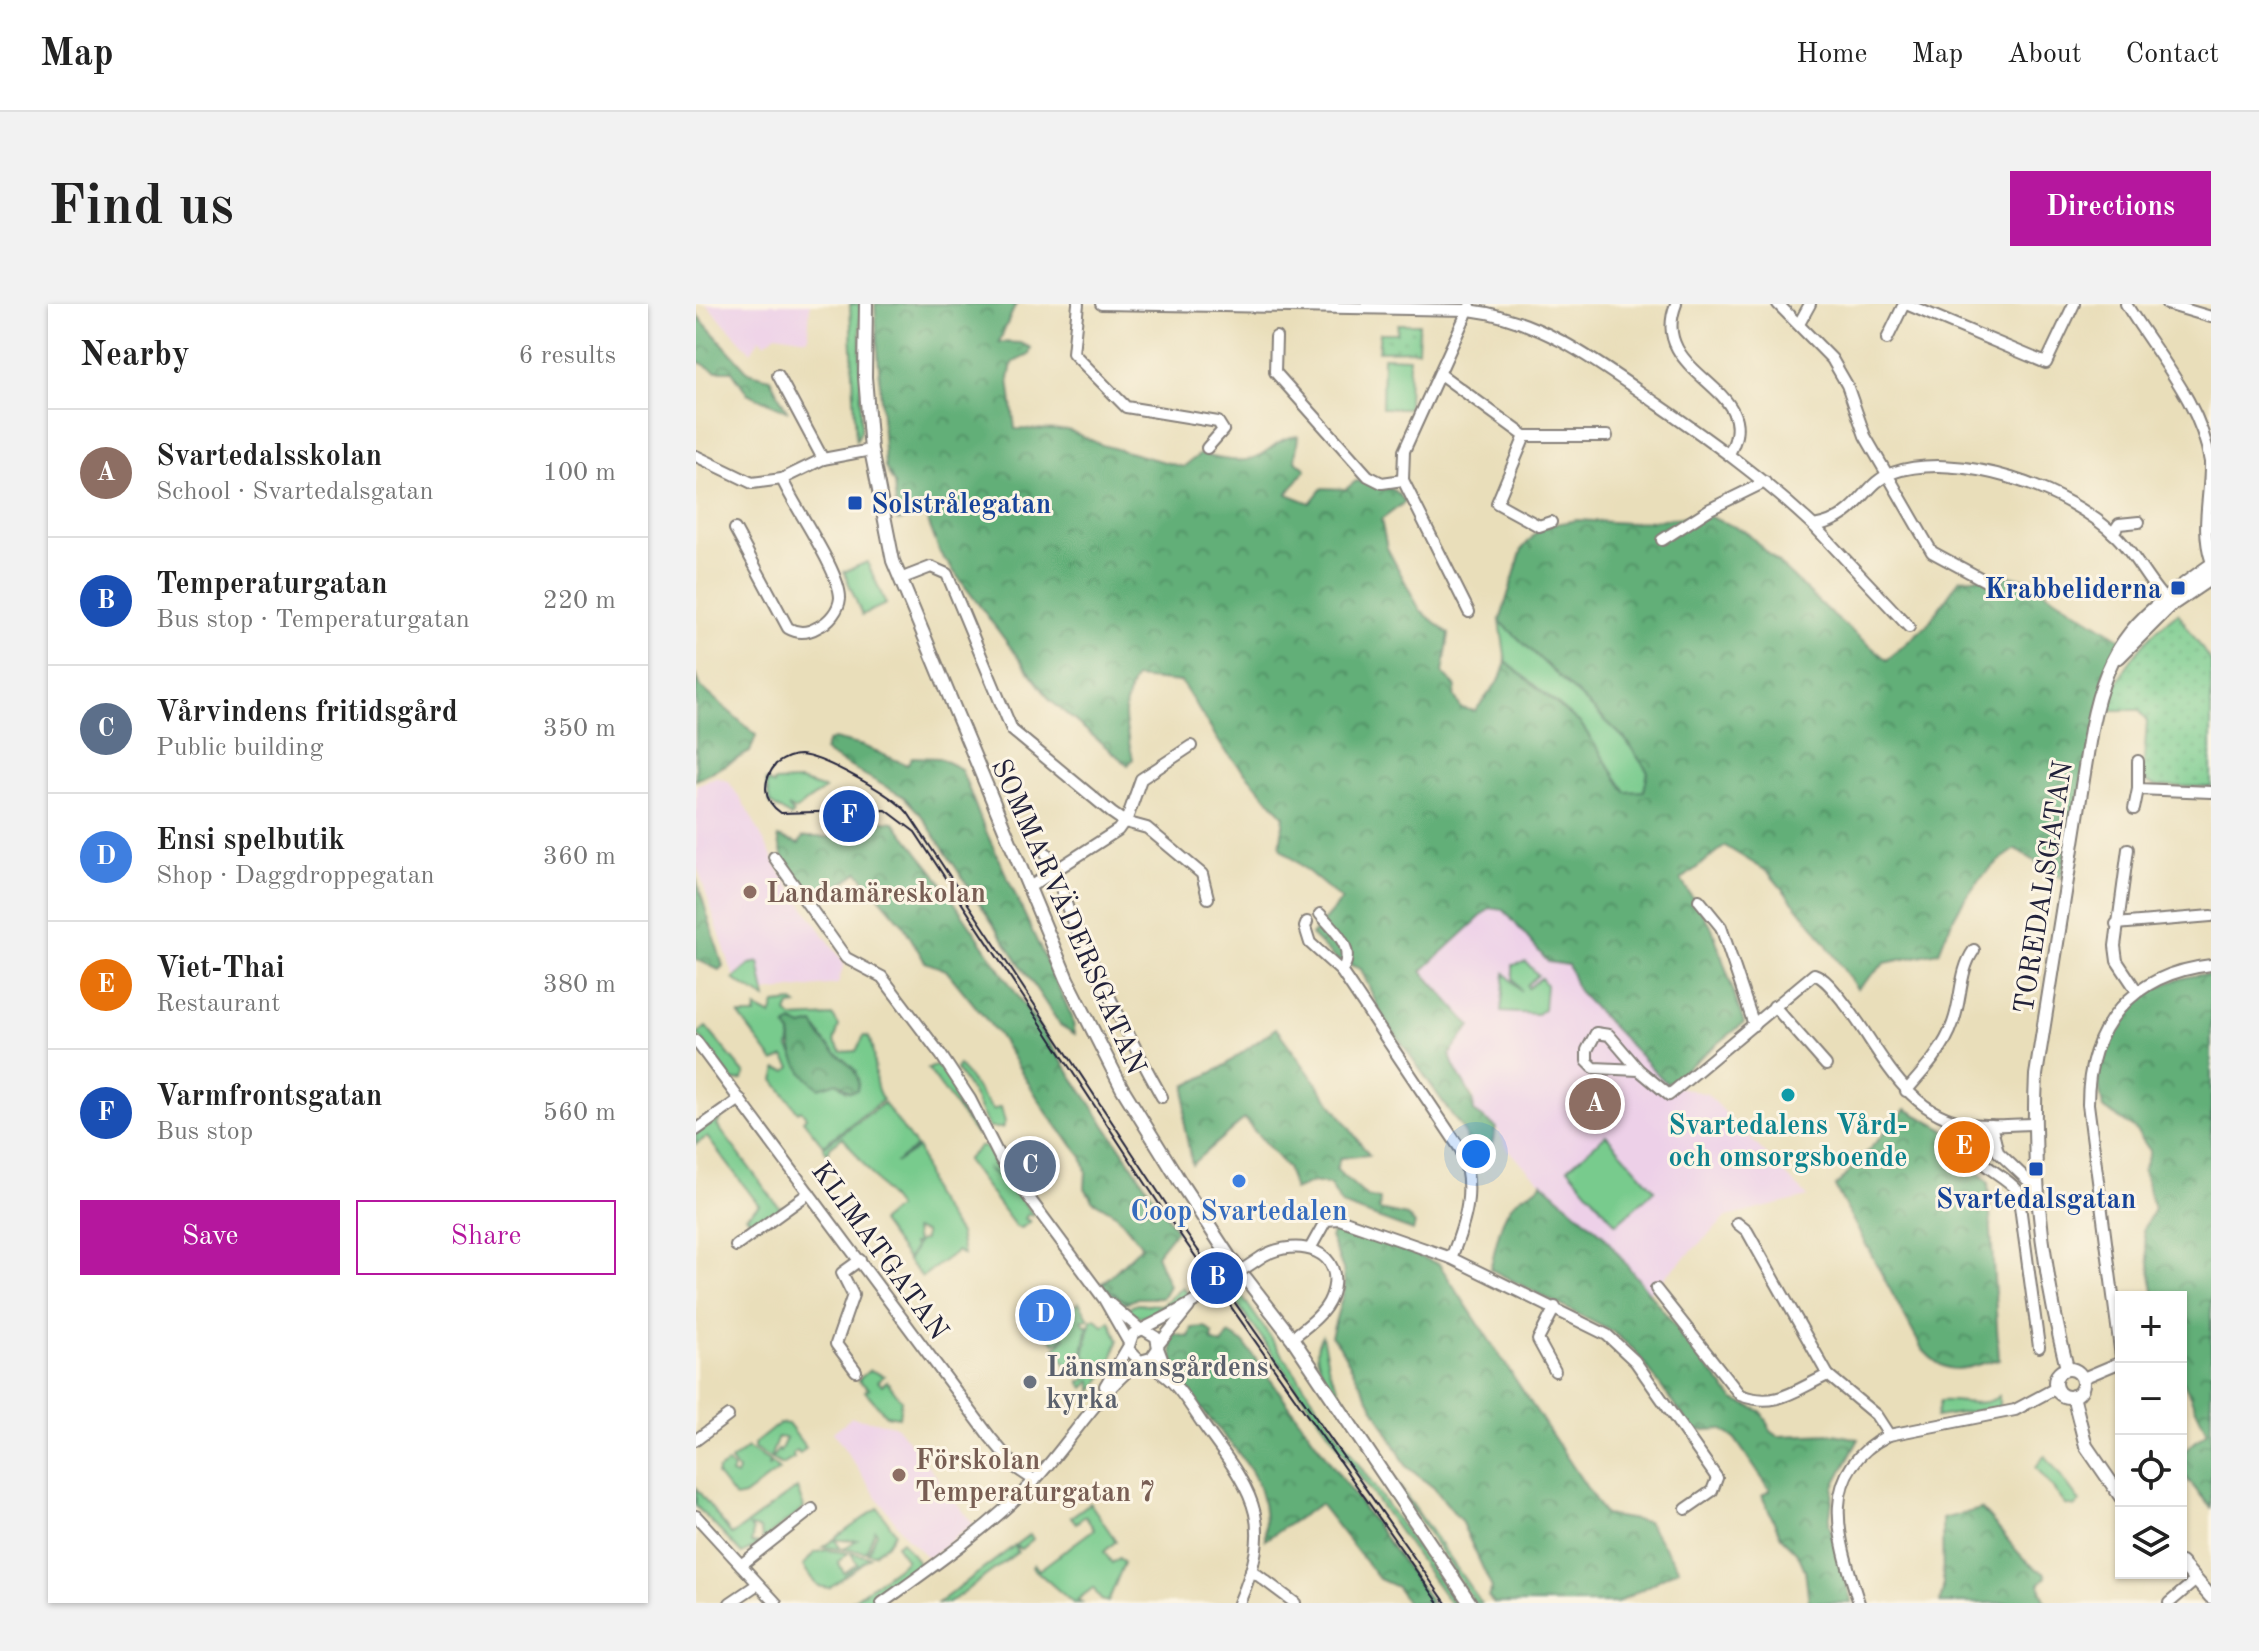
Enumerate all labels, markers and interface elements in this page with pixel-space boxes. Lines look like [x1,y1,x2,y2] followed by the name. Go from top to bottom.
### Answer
[40,36,114,74] text: Map
[1796,41,1867,69] text: Home
[1911,41,1963,69] text: Map
[2007,41,2082,69] text: About
[2126,41,2219,69] text: Contact
[2010,171,2211,246] button: Directions
[48,180,234,236] text: Find us
[80,339,190,373] text: Nearby
[518,343,616,369] text: 6 results
[156,442,382,472] text: Svartedalsskolan
[96,460,116,486] text: A
[543,460,616,486] text: 100 m
[156,479,433,505] text: School · Svartedalsgatan
[871,492,1051,520] place label: Solstrålegatan
[846,494,864,512] marker: Solstrålegatan
[156,570,388,600] text: Temperaturgatan
[1984,577,2162,605] place label: Krabbeliderna
[2169,579,2187,597] marker: Krabbeliderna
[97,588,115,614] text: B
[543,588,616,614] text: 220 m
[156,607,470,633] text: Bus stop · Temperaturgatan
[156,698,458,728] text: Vårvindens fritidsgård
[97,716,115,742] text: C
[543,716,616,742] text: 350 m
[156,735,323,761] text: Public building
[985,754,1153,1079] street label: SOMMARVÄDERSGATAN
[2011,759,2079,1016] street label: TOREDALSGATAN
[823,786,875,846] pin: F
[156,826,345,856] text: Ensi spelbutik
[96,844,116,870] text: D
[543,844,616,870] text: 360 m
[156,863,435,889] text: Shop · Daggdroppegatan
[766,881,986,909] place label: Landamäreskolan
[741,883,759,901] marker: Landamäreskolan
[156,954,285,984] text: Viet-Thai
[97,972,115,998] text: E
[543,972,616,998] text: 380 m
[156,991,280,1017] text: Restaurant
[1569,1074,1621,1134] pin: A
[156,1082,382,1112] text: Varmfrontsgatan
[1779,1086,1797,1104] marker: Svartedalens Vård- och omsorgsboende
[97,1100,115,1126] text: F
[543,1100,616,1126] text: 560 m
[1668,1113,1908,1173] place label: Svartedalens Vård- och omsorgsboende
[1938,1117,1990,1177] pin: E
[156,1119,253,1145] text: Bus stop
[1456,1134,1496,1174] your location
[1004,1136,1056,1196] pin: C
[805,1158,952,1346] street label: KLIMATGATAN
[2027,1160,2045,1178] marker: Svartedalsgatan
[1230,1172,1248,1190] marker: Coop Svartedalen
[1936,1187,2136,1215] place label: Svartedalsgatan
[1130,1199,1348,1227] place label: Coop Svartedalen
[80,1200,340,1275] button: Save
[356,1200,616,1275] button: Share
[1191,1248,1243,1308] pin: B
[1019,1285,1071,1345] pin: D
[2115,1291,2187,1579] map controls
[2115,1291,2187,1363] button: +
[1046,1355,1269,1415] place label: Länsmansgårdens kyrka
[2115,1363,2187,1435] button: −
[1021,1373,1039,1391] marker: Länsmansgårdens kyrka
[2115,1435,2187,1507] button: locate
[915,1448,1155,1508] place label: Förskolan Temperaturgatan 7
[890,1466,908,1484] marker: Förskolan Temperaturgatan 7
[2115,1507,2187,1579] button: layers

